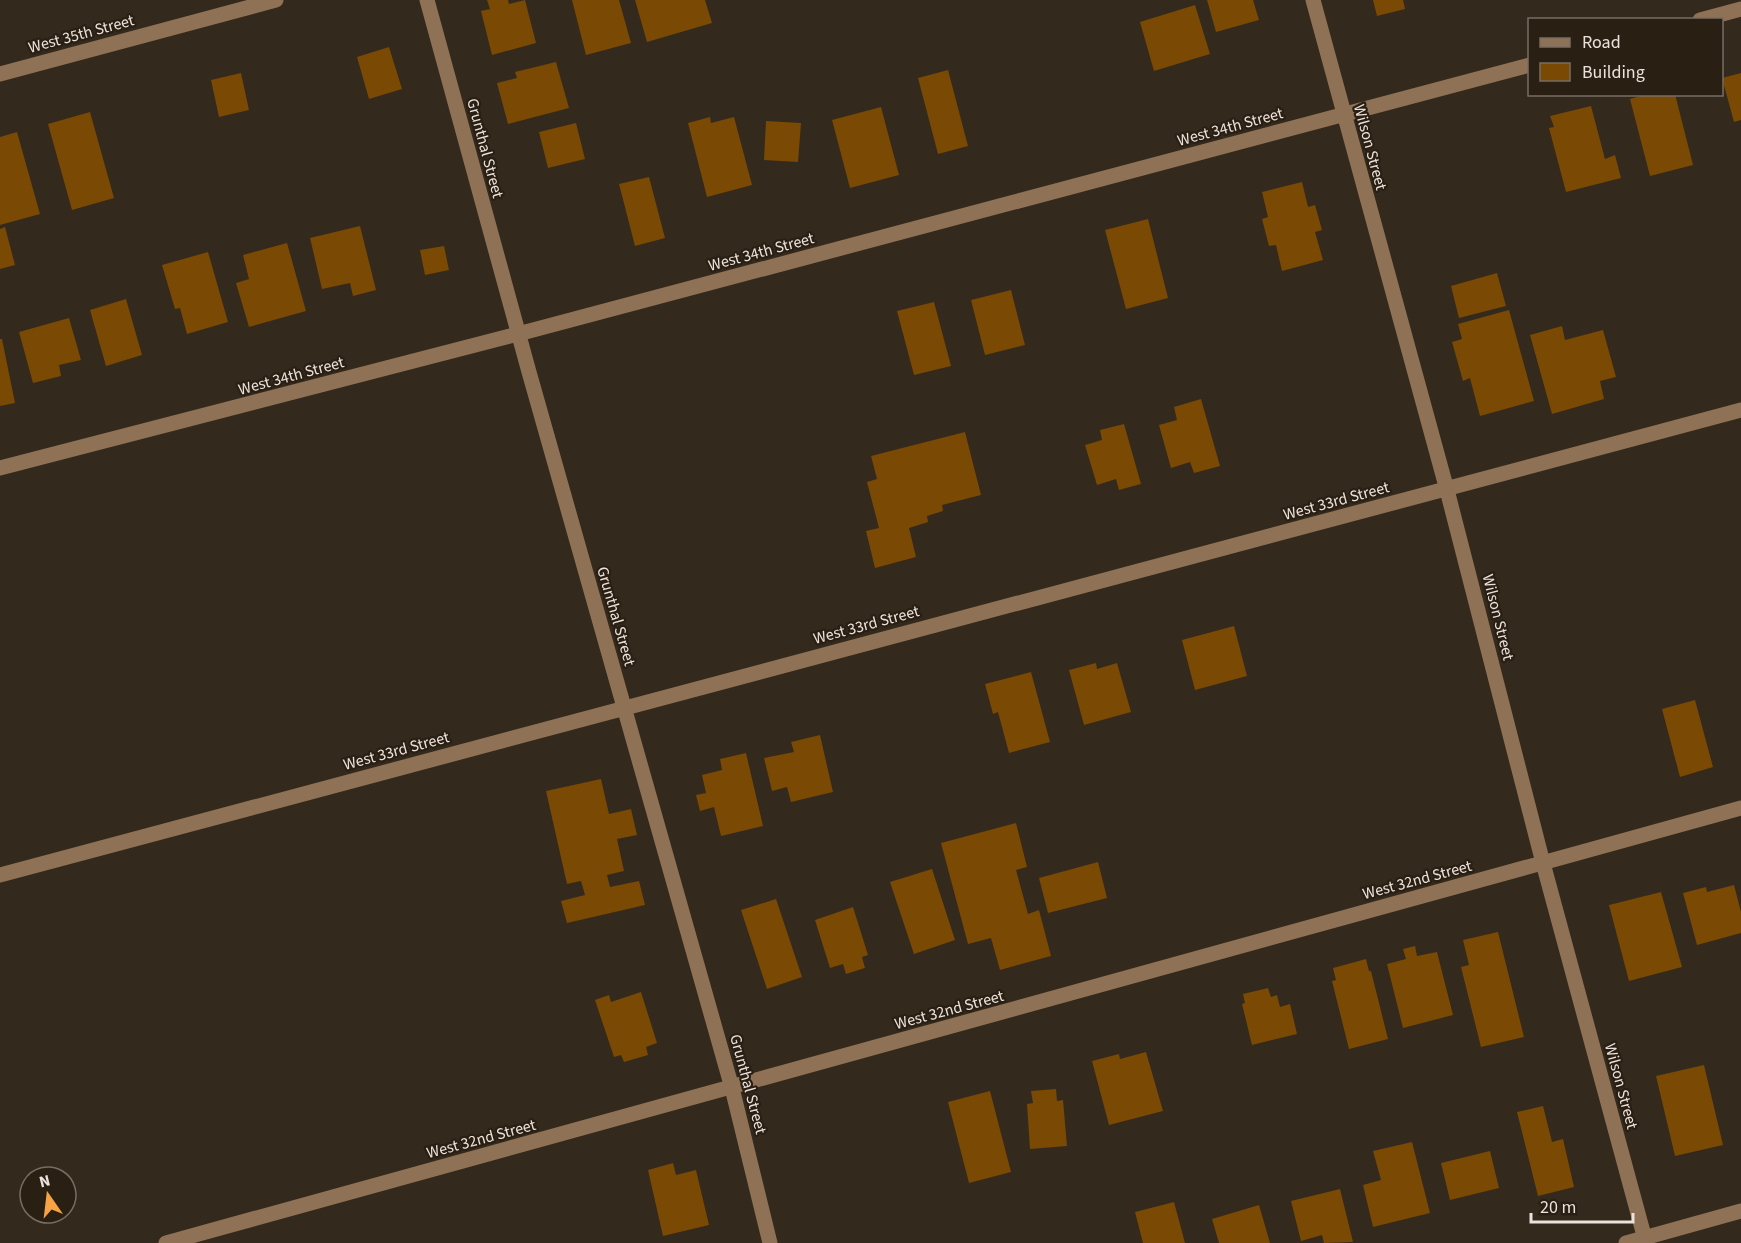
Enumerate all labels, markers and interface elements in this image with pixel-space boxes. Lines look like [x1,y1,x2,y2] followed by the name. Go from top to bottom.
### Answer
[26,9,137,59] street label: West 35th Street
[1528,18,1723,96] legend
[1582,30,1621,55] text: Road
[1582,60,1645,85] text: Building
[461,96,509,201] street label: Grunthal Street
[1175,102,1286,152] street label: West 34th Street
[1348,102,1392,193] street label: Wilson Street
[706,227,817,277] street label: West 34th Street
[236,351,347,401] street label: West 34th Street
[1281,476,1392,526] street label: West 33rd Street
[591,564,641,669] street label: Grunthal Street
[1477,572,1519,663] street label: Wilson Street
[811,600,922,650] street label: West 33rd Street
[341,726,452,776] street label: West 33rd Street
[1360,855,1475,905] street label: West 32nd Street
[892,985,1007,1035] street label: West 32nd Street
[724,1032,772,1137] street label: Grunthal Street
[1599,1041,1643,1132] street label: Wilson Street
[424,1114,539,1164] street label: West 32nd Street
[18,1165,78,1225] north arrow
[37,1169,52,1193] text: N
[1531,1186,1633,1224] scale bar
[1540,1195,1576,1220] text: 20 m

